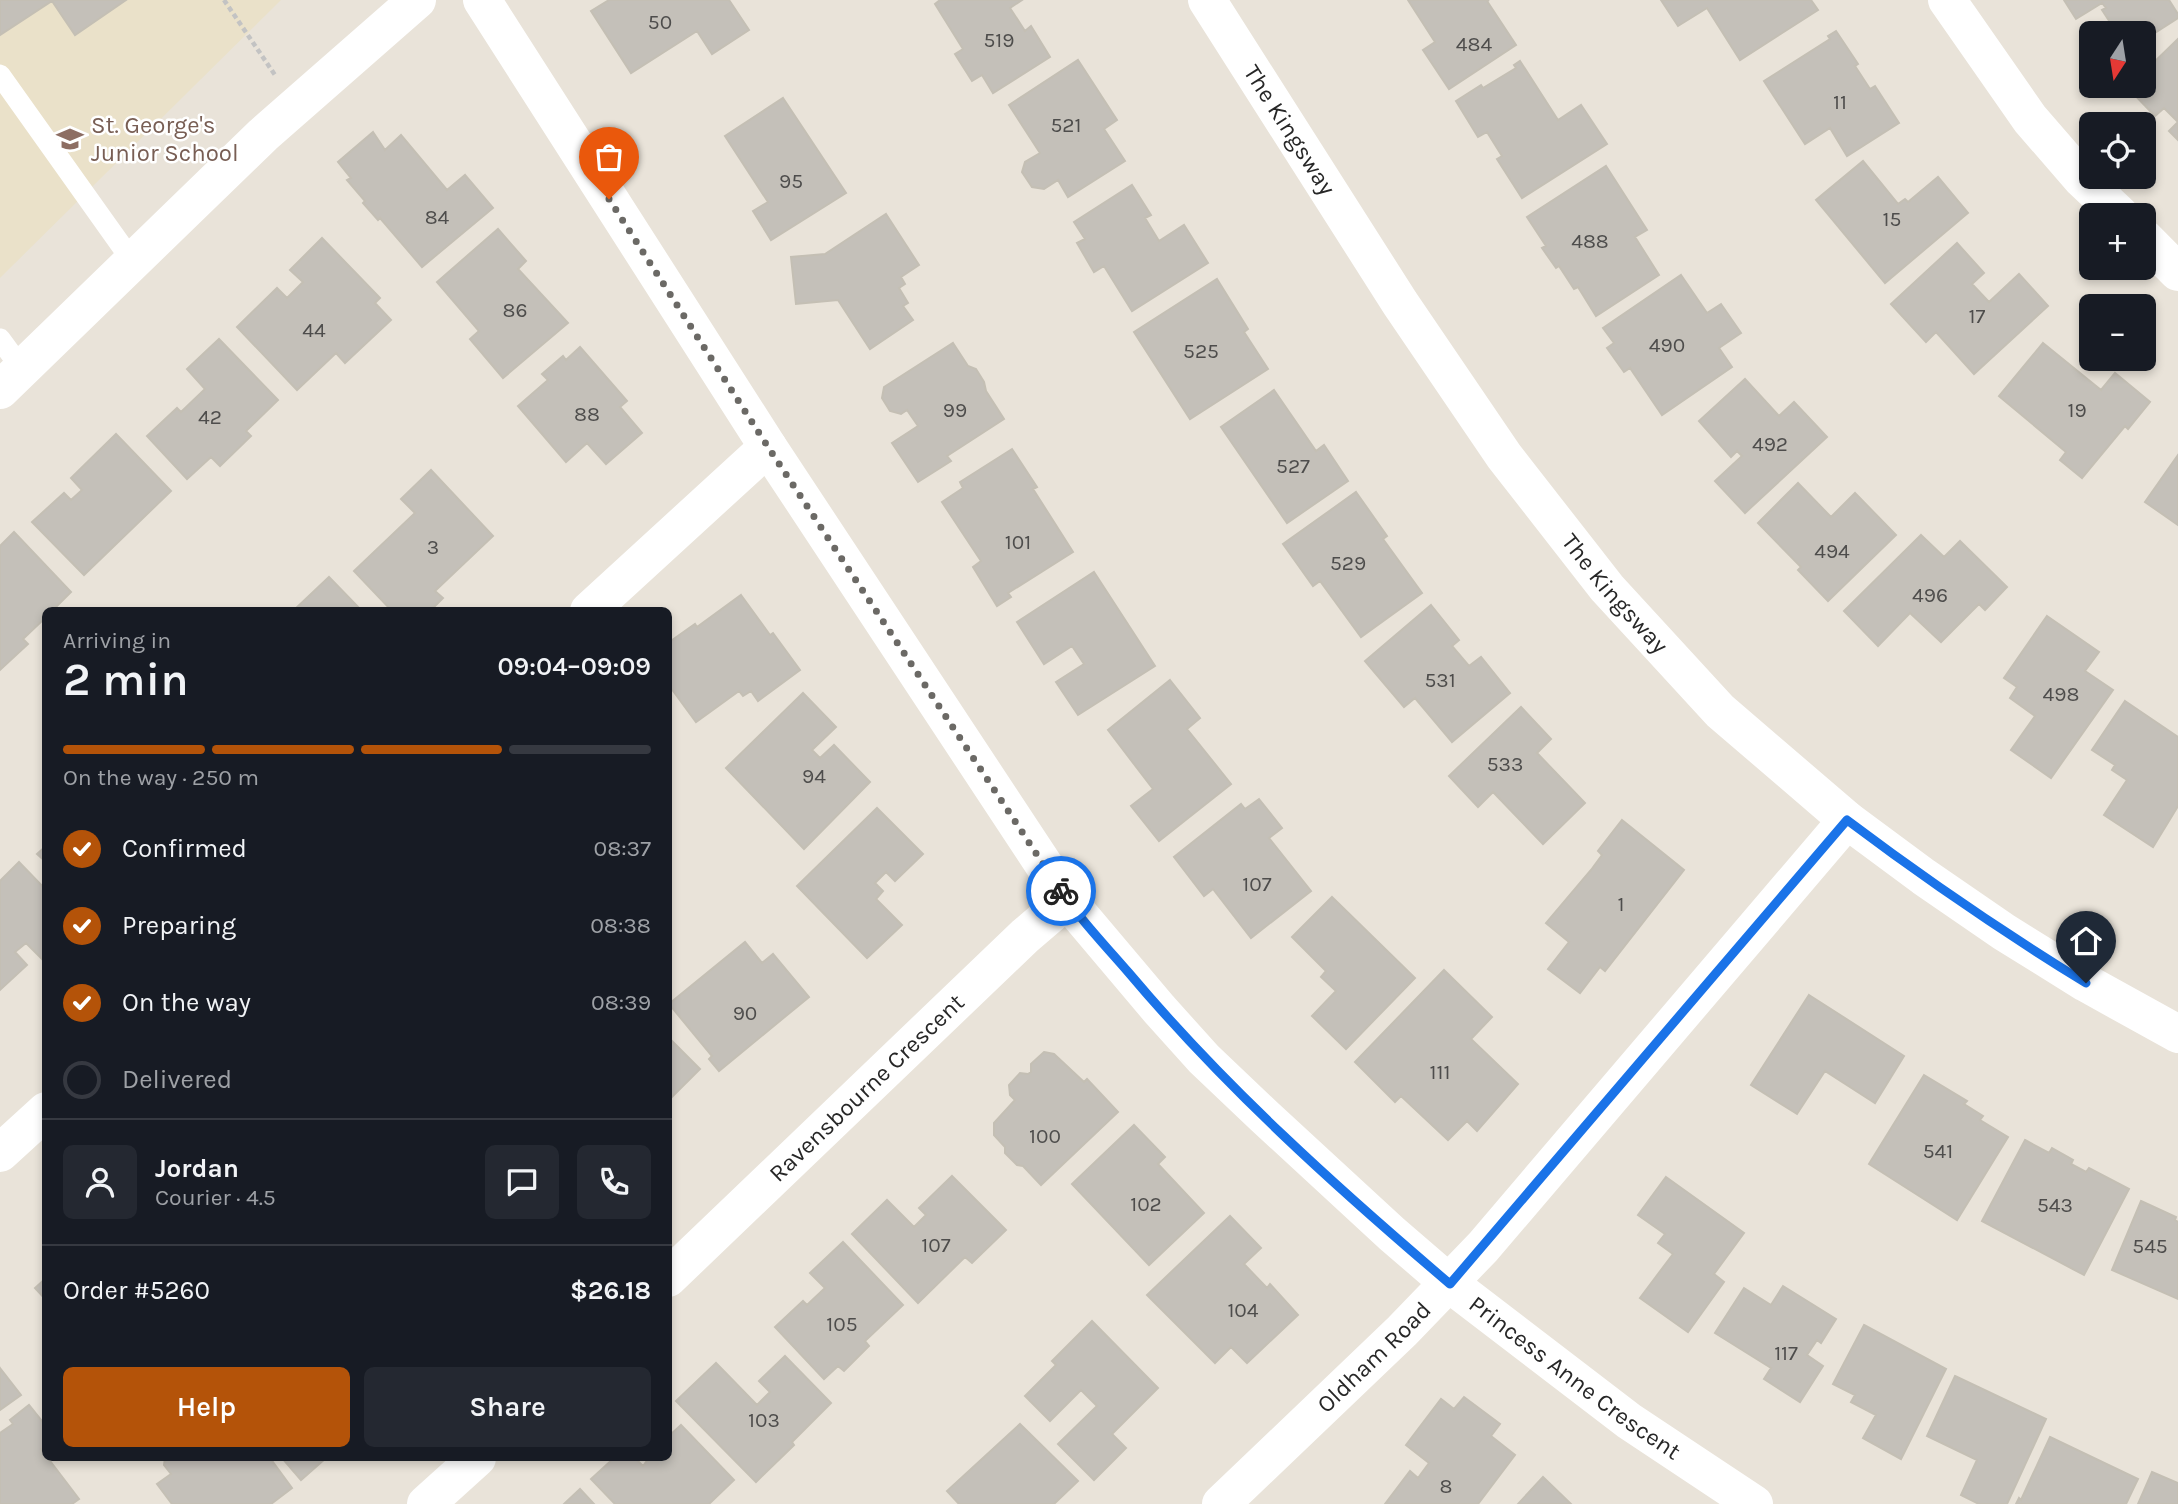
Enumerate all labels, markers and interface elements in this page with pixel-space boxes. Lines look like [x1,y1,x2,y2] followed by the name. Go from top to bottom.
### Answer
[648,10,672,34] house number: 50
[2079,21,2156,98] north arrow
[2079,21,2156,371] map controls
[984,28,1014,52] house number: 519
[1456,32,1492,56] house number: 484
[1238,60,1341,200] street label: The Kingsway
[1833,90,1847,114] house number: 11
[91,111,239,167] place label: St. George's Junior School
[2079,112,2156,189] button: locate
[1051,113,1081,137] house number: 521
[55,124,85,154] school or university icon: St. George's Junior School
[579,127,639,199] pin
[590,138,628,176] icon: bag
[779,169,803,193] house number: 95
[2079,203,2156,280] button: +
[425,205,450,229] house number: 84
[1883,207,1901,231] house number: 15
[1571,229,1609,253] house number: 488
[2079,294,2156,371] button: −
[503,298,527,322] house number: 86
[1969,304,1986,328] house number: 17
[302,318,326,342] house number: 44
[1649,333,1685,357] house number: 490
[1183,339,1219,363] house number: 525
[943,398,967,422] house number: 99
[2067,398,2087,422] house number: 19
[574,402,600,426] house number: 88
[198,405,222,429] house number: 42
[1752,432,1788,456] house number: 492
[1276,454,1310,478] house number: 527
[1556,528,1674,659] street label: The Kingsway
[1005,530,1031,554] house number: 101
[427,535,439,559] house number: 3
[1814,539,1850,563] house number: 494
[1330,551,1366,575] house number: 529
[1912,583,1948,607] house number: 496
[63,627,171,654] text: Arriving in
[497,651,651,682] text: 09:04–09:09
[63,653,189,707] text: 2 min
[1424,668,1456,692] house number: 531
[2043,682,2079,706] house number: 498
[1487,752,1523,776] house number: 533
[63,764,259,791] text: On the way · 250 m
[802,764,826,788] house number: 94
[63,830,101,868] icon: check
[122,833,247,864] text: Confirmed
[594,835,651,862] text: 08:37
[1026,856,1096,926] courier
[1042,872,1080,910] icon: bike
[1242,872,1272,896] house number: 107
[1618,892,1624,916] house number: 1
[63,907,101,945] icon: check
[122,910,236,941] text: Preparing
[2056,911,2116,983] pin
[590,912,651,939] text: 08:38
[2067,922,2105,960] icon: home
[63,984,101,1022] icon: check
[122,987,251,1018] text: On the way
[763,988,970,1187] street label: Ravensbourne Crescent
[591,989,651,1016] text: 08:39
[733,1001,757,1025] house number: 90
[1430,1060,1450,1084] house number: 111
[122,1064,232,1095] text: Delivered
[1029,1124,1061,1148] house number: 100
[1923,1139,1953,1163] house number: 541
[63,1145,137,1219] button: person
[485,1145,559,1219] button: chat
[577,1145,651,1219] button: phone
[155,1153,239,1184] text: Jordan
[155,1184,276,1211] text: Courier · 4.5
[1130,1192,1162,1216] house number: 102
[2037,1193,2073,1217] house number: 543
[921,1233,951,1257] house number: 107
[2132,1234,2168,1258] house number: 545
[63,1275,210,1306] text: Order #5260
[570,1275,651,1306] text: $26.18
[1464,1290,1686,1465] street label: Princess Anne Crescent
[1311,1296,1437,1419] street label: Oldham Road
[1227,1298,1259,1322] house number: 104
[826,1312,858,1336] house number: 105
[1774,1341,1798,1365] house number: 117
[63,1367,350,1447] button: Help
[364,1367,651,1447] button: Share
[748,1408,780,1432] house number: 103
[1440,1474,1452,1498] house number: 8

